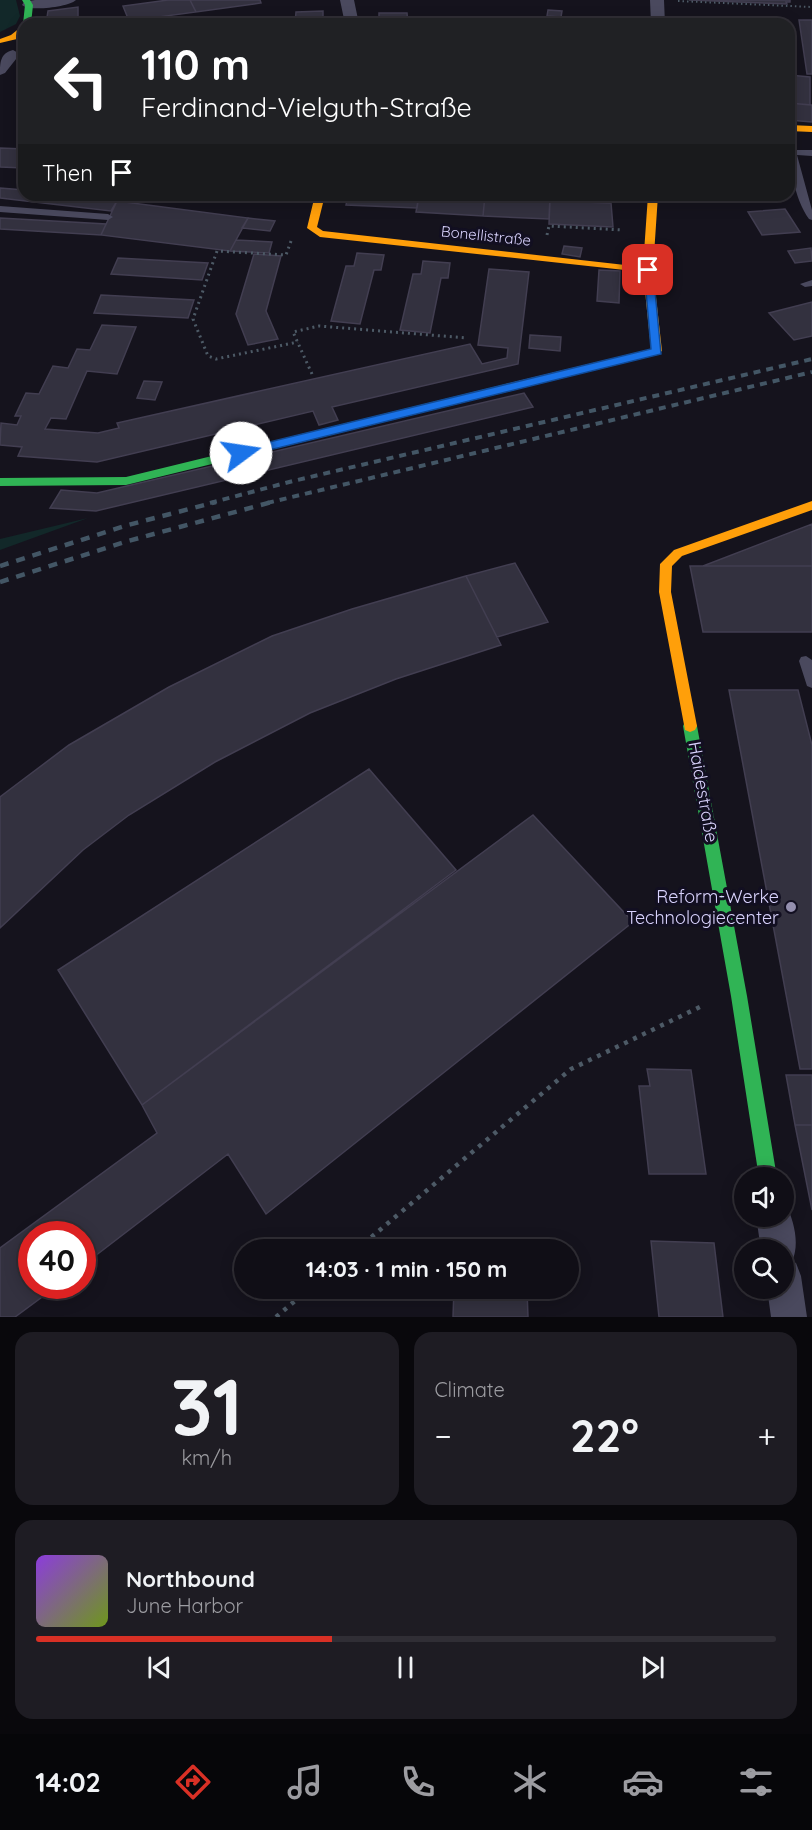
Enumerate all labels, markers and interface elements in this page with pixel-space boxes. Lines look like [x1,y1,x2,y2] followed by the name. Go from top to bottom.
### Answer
[141,38,250,91] text: 110 m
[42,42,120,120] icon: left
[141,90,472,124] text: Ferdinand-Vielguth-Straße
[105,156,138,189] icon: arrive
[42,159,93,187] text: Then
[440,221,532,250] street label: Bonellistraße
[622,244,673,295] pin
[631,253,664,286] icon: arrive
[209,421,273,485] position arrow
[683,740,724,844] street label: Haidestraße
[626,885,779,929] place label: Reform-Werke Technologiecenter
[784,900,798,914] marker: Reform-Werke Technologiecenter
[734,1167,794,1299] map controls
[734,1167,794,1227] button: sound
[18,1221,96,1299] speed limit sign: 40
[734,1239,794,1299] button: search
[306,1255,507,1283] text: 14:03 · 1 min · 150 m
[171,1357,243,1455] text: 31
[435,1377,505,1402] text: Climate
[570,1407,639,1463] text: 22°
[435,1415,452,1456] text: −
[757,1415,776,1456] text: +
[181,1445,232,1470] text: km/h
[126,1565,255,1593] text: Northbound
[126,1593,243,1618] text: June Harbor
[143,1651,176,1684] icon: previous
[389,1651,422,1684] icon: pause
[636,1651,669,1684] icon: next
[172,1761,214,1803] icon: directions
[284,1761,326,1803] icon: music
[397,1761,439,1803] icon: phone
[509,1761,551,1803] icon: climate
[622,1761,664,1803] icon: car
[735,1761,777,1803] icon: filters
[35,1765,101,1799] text: 14:02

